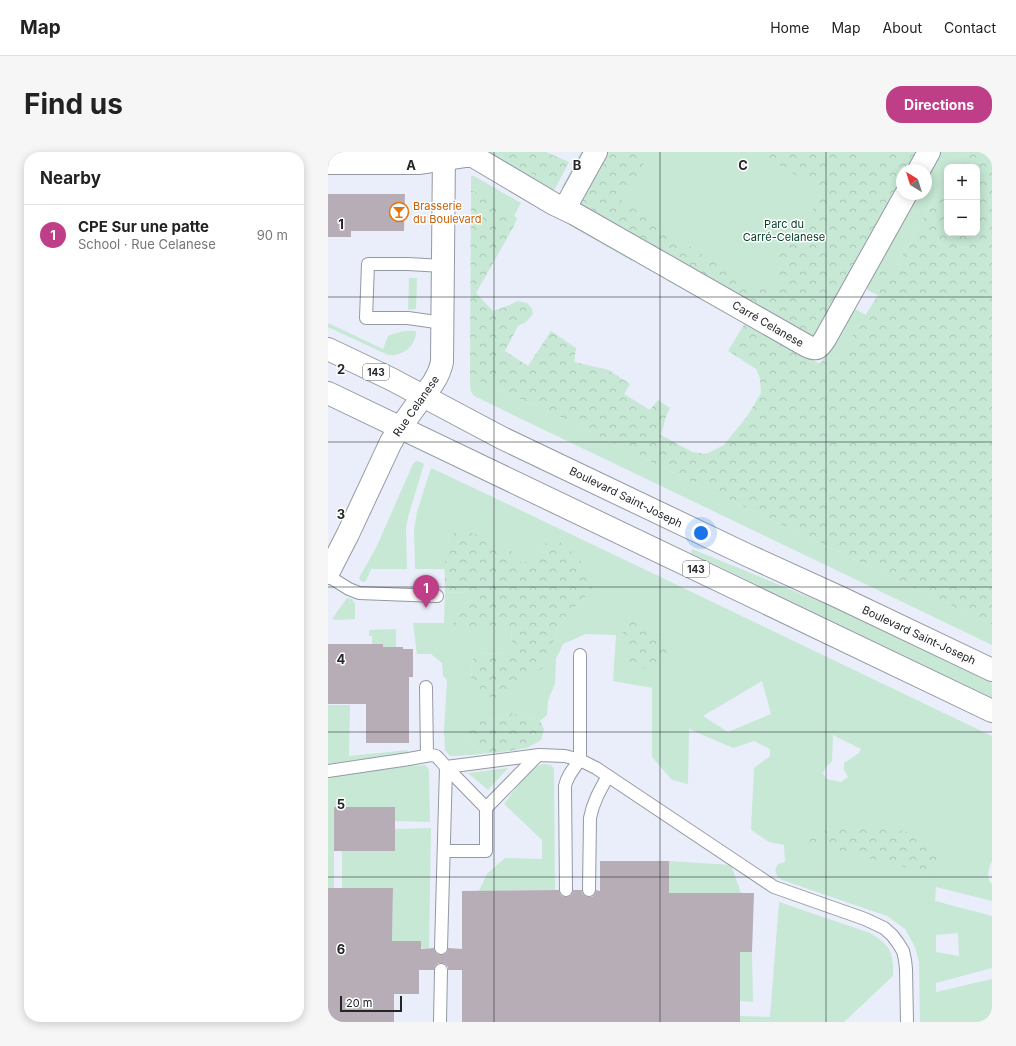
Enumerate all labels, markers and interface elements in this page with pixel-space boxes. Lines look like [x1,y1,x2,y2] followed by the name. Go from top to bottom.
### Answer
[20,16,61,39] text: Map
[770,19,809,36] text: Home
[831,19,861,36] text: Map
[883,19,922,36] text: About
[944,19,996,36] text: Contact
[886,86,992,123] button: Directions
[24,87,123,121] text: Find us
[406,157,416,173] text: A
[573,157,582,173] text: B
[738,157,748,173] text: C
[896,164,932,200] north arrow
[944,164,980,236] map controls
[944,164,980,200] button: +
[40,168,101,188] text: Nearby
[413,199,482,226] place label: Brasserie du Boulevard
[944,200,980,236] button: −
[388,201,410,223] bar icon: Brasserie du Boulevard
[338,216,344,232] text: 1
[78,217,209,236] text: CPE Sur une patte
[743,217,825,244] park label: Parc du Carré-Celanese
[50,227,56,243] text: 1
[257,227,288,243] text: 90 m
[78,236,216,252] text: School · Rue Celanese
[730,298,806,350] street label: Carré Celanese
[337,361,345,377] text: 2
[363,364,389,380] road number: 143
[390,373,442,439] street label: Rue Celanese
[567,464,685,530] street label: Boulevard Saint-Joseph
[337,506,345,522] text: 3
[691,523,711,543] your location
[683,561,709,577] road number: 143
[413,575,439,608] pin: 1
[860,602,978,668] street label: Boulevard Saint-Joseph
[337,651,346,667] text: 4
[337,796,345,812] text: 5
[337,941,345,957] text: 6
[340,994,402,1013] scale bar
[346,996,372,1010] text: 20 m

